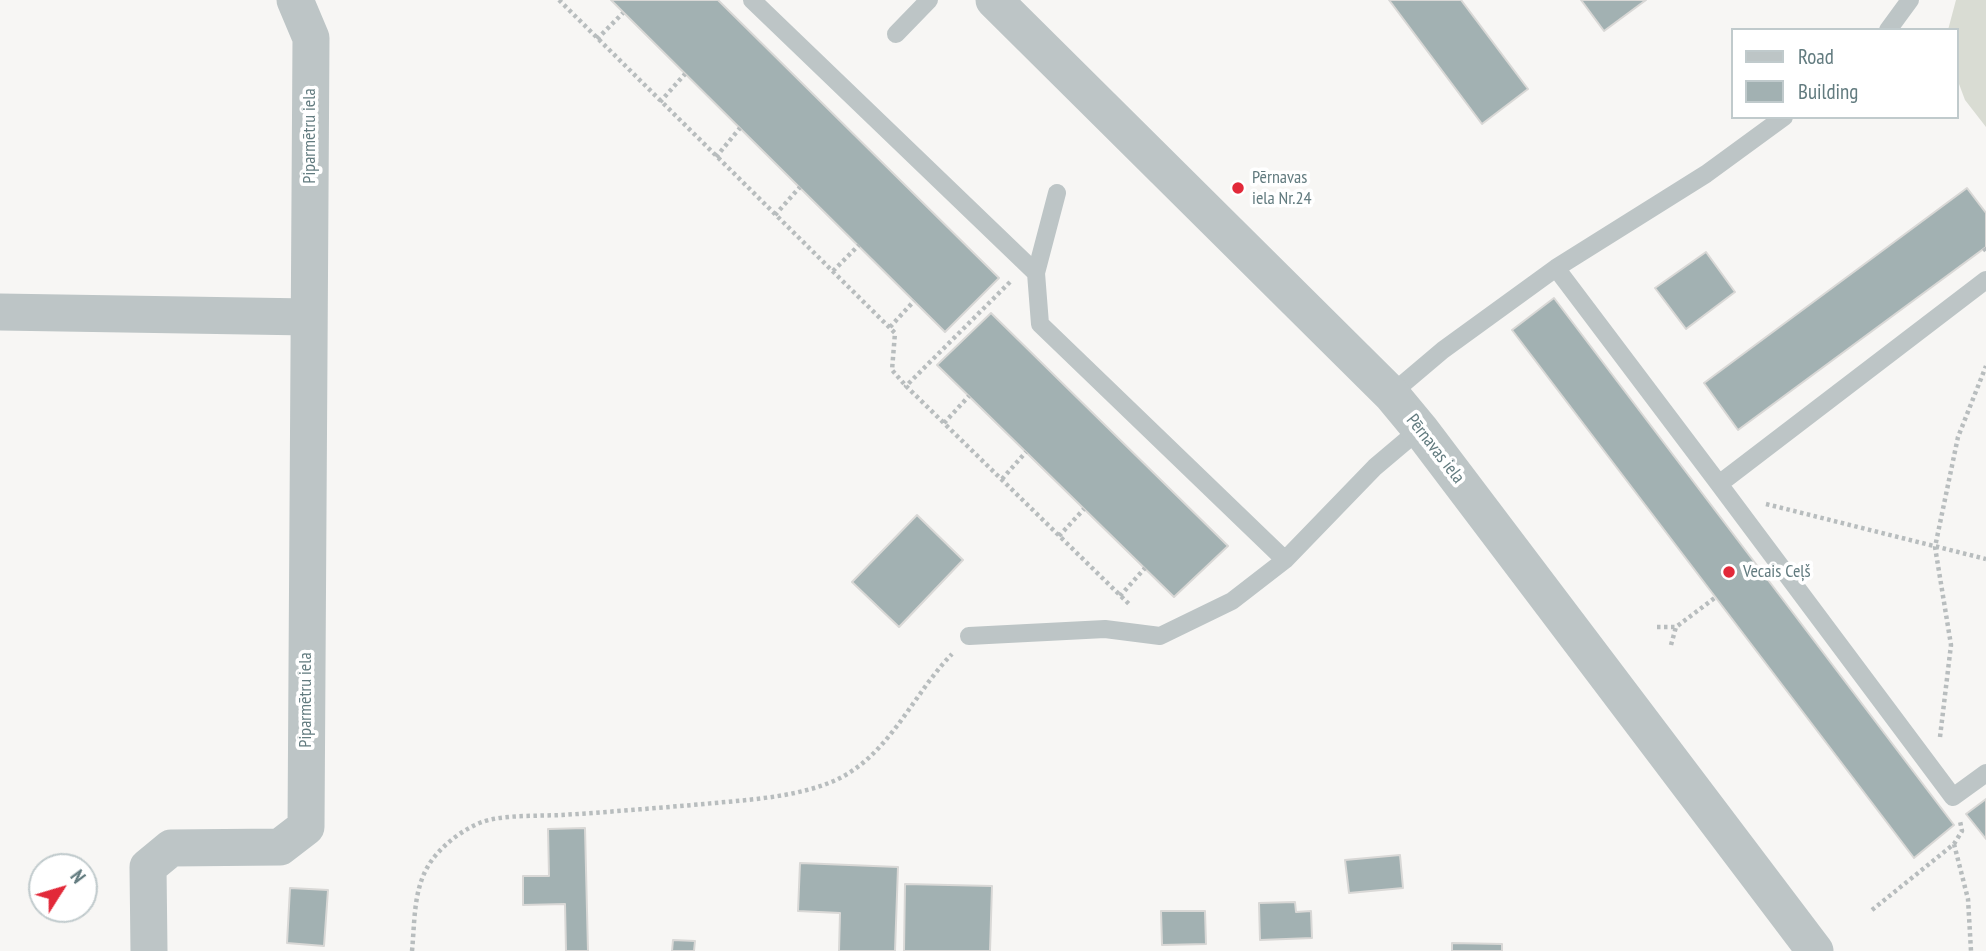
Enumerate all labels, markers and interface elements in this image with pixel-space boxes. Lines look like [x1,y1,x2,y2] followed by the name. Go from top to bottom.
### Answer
[1730,28,1958,119] legend
[1798,43,1834,70] text: Road
[1798,78,1858,105] text: Building
[299,88,321,184] street label: Piparmētru iela
[1252,167,1312,210] place label: Pērnavas iela Nr.24
[1230,180,1246,196] marker: Pērnavas iela Nr.24
[1401,410,1469,488] street label: Pērnavas iela
[1743,561,1811,583] place label: Vecais Ceļš
[1721,564,1737,580] marker: Vecais Ceļš
[295,652,317,748] street label: Piparmētru iela
[28,853,98,923] north arrow
[65,865,91,888] text: N

